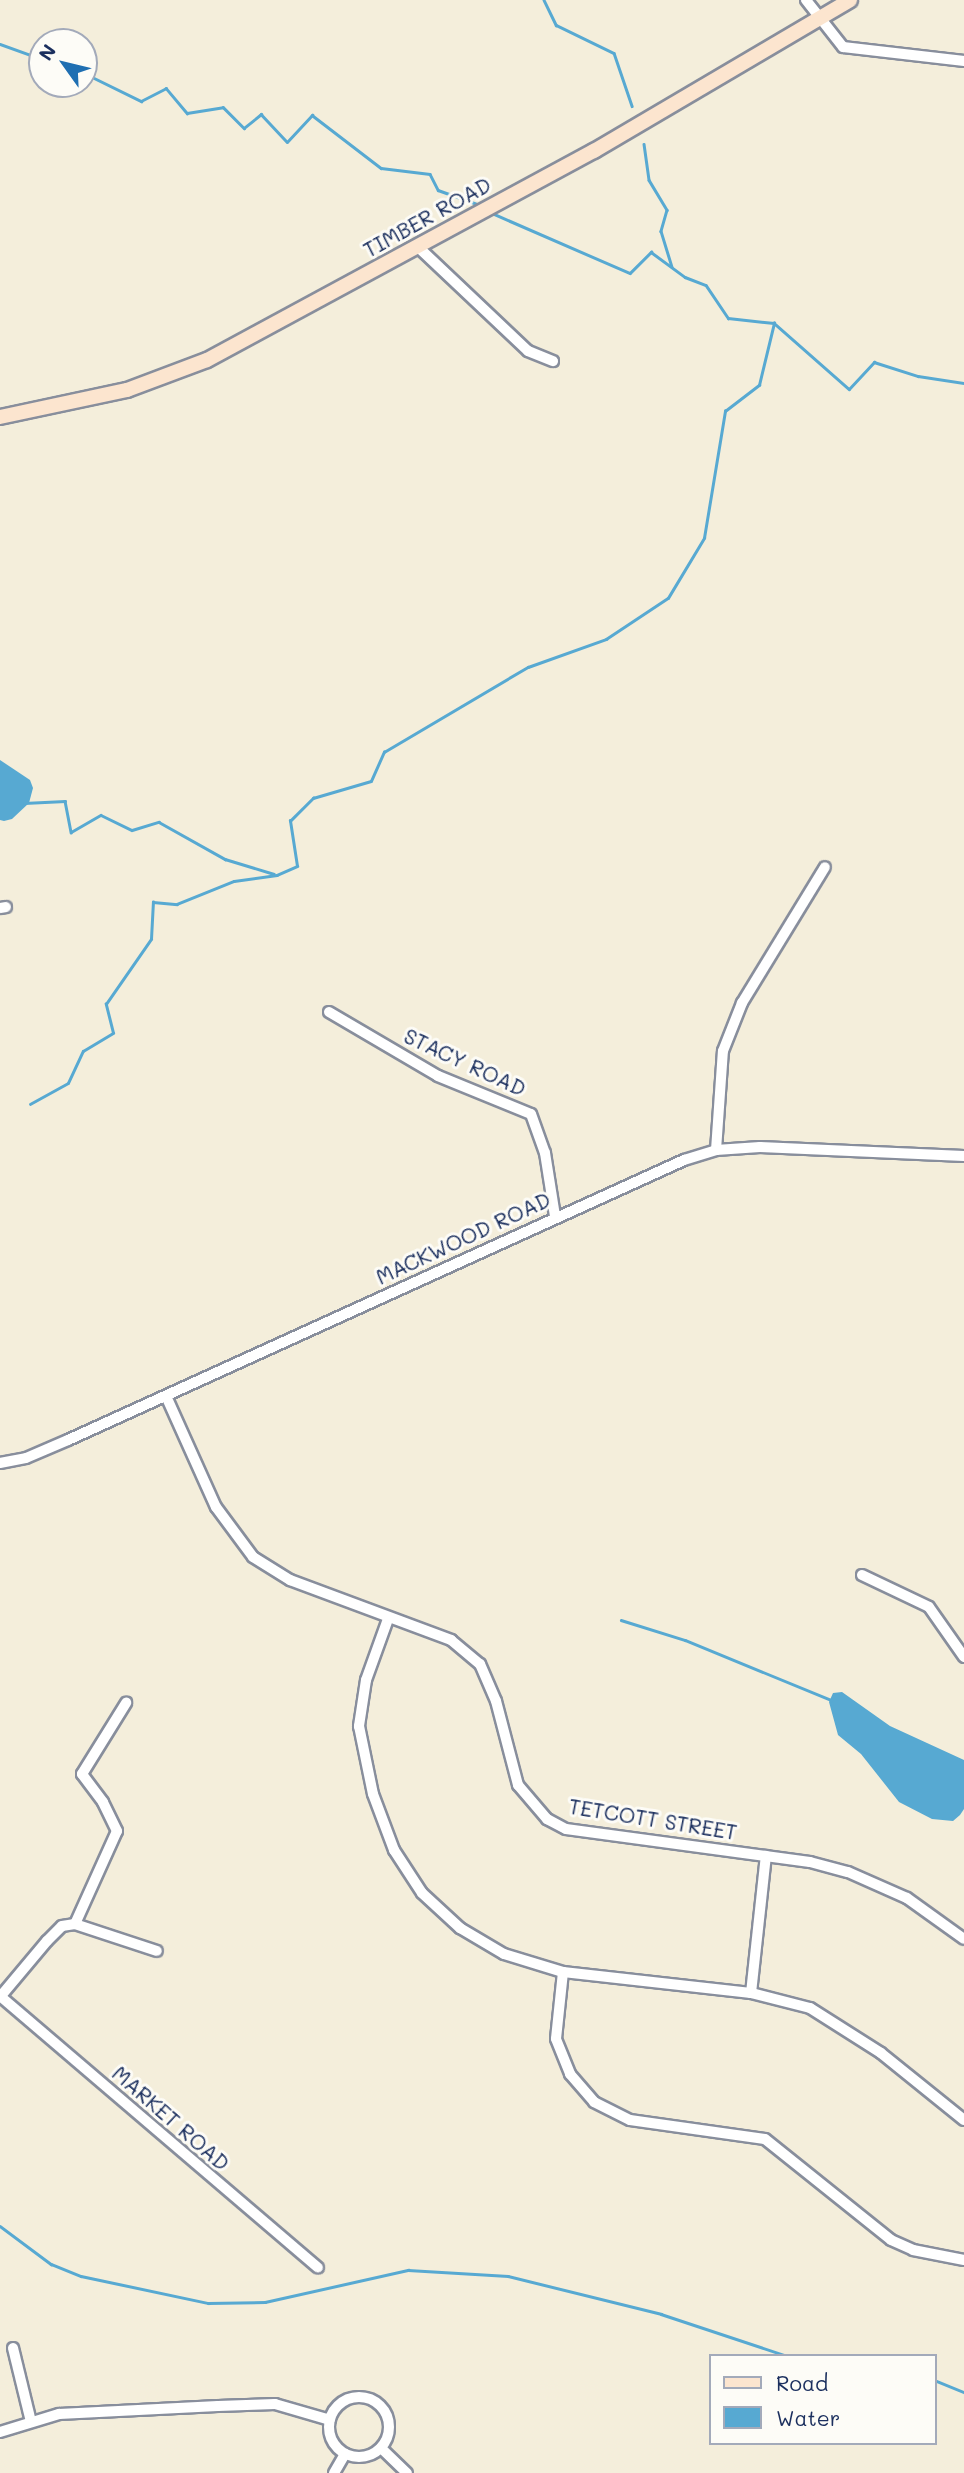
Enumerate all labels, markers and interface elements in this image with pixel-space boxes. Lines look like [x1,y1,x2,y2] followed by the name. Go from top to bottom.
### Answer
[28,28,98,98] north arrow
[32,39,61,65] text: N
[359,172,495,262] street label: TIMBER ROAD
[400,1023,530,1101] street label: STACY ROAD
[372,1187,554,1289] street label: MACKWOOD ROAD
[567,1793,739,1845] street label: TETCOTT STREET
[107,2060,235,2176] street label: MARKET ROAD
[708,2354,936,2445] legend
[776,2369,828,2396] text: Road
[776,2404,840,2431] text: Water

